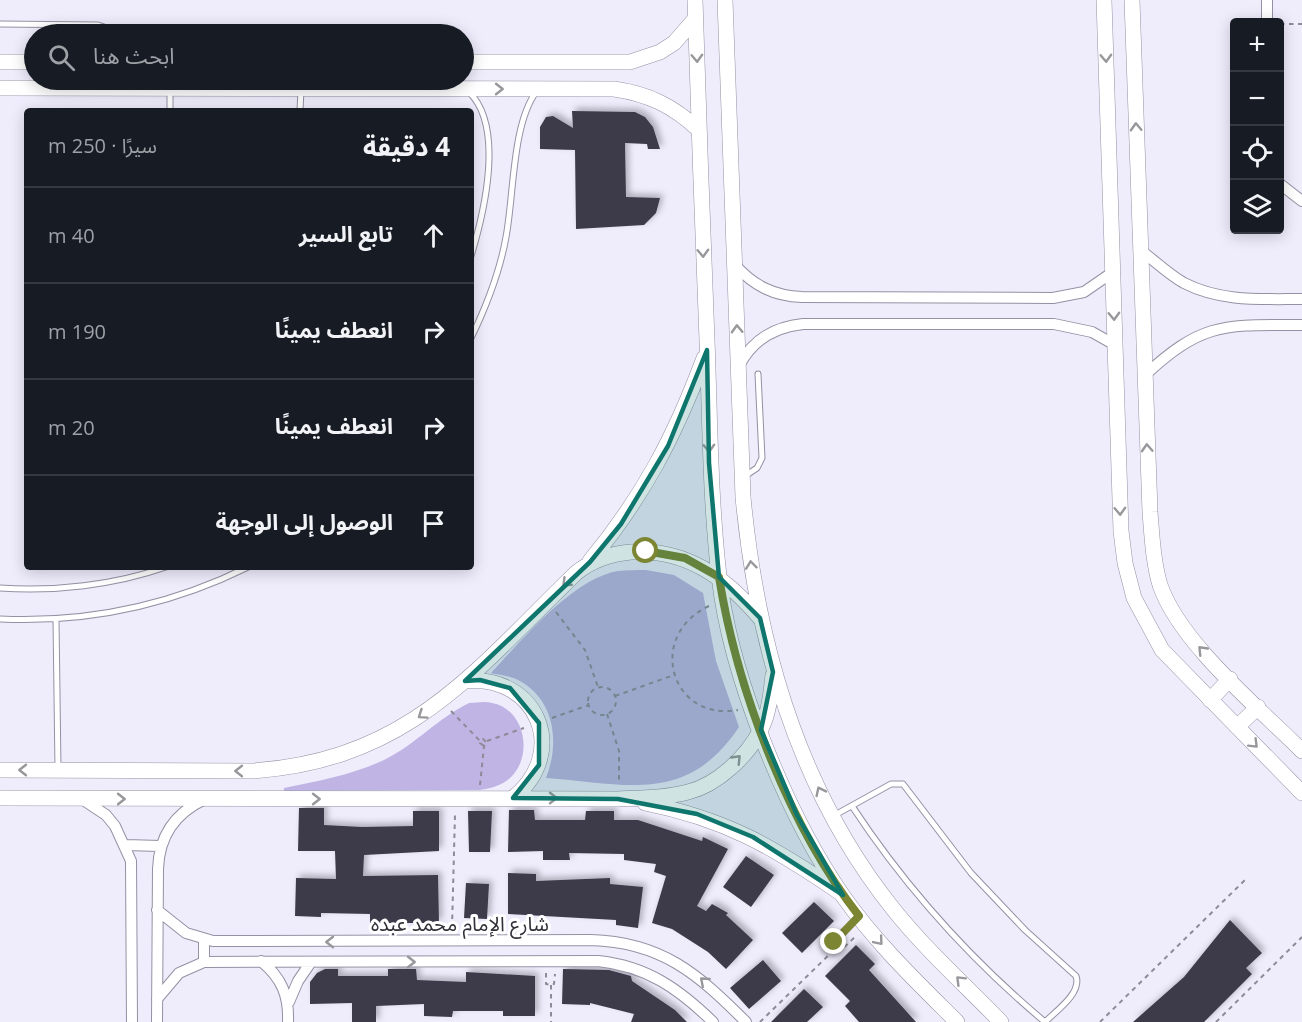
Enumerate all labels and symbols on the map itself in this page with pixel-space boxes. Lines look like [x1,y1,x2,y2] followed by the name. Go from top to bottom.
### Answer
[690,54,703,63] one-way arrow
[1099,54,1112,63] one-way arrow
[495,83,504,95] one-way arrow
[1129,122,1142,131] one-way arrow
[697,249,710,258] one-way arrow
[1108,312,1121,321] one-way arrow
[730,324,743,333] one-way arrow
[1141,443,1154,452] one-way arrow
[702,444,715,453] one-way arrow
[1114,507,1127,516] one-way arrow
[632,537,658,563] route start
[745,561,757,570] one-way arrow
[562,576,573,587] one-way arrow
[1198,647,1209,658] one-way arrow
[418,708,429,719] one-way arrow
[1246,737,1257,748] one-way arrow
[730,756,741,767] one-way arrow
[18,764,27,776] one-way arrow
[234,765,243,777] one-way arrow
[815,786,827,797] one-way arrow
[549,792,558,804] one-way arrow
[117,793,126,805] one-way arrow
[312,793,321,805] one-way arrow
[371,910,549,939] street label: شارع الإمام محمد عبده
[820,928,846,954] route end
[871,934,882,945] one-way arrow
[325,936,334,948] one-way arrow
[406,956,415,968] one-way arrow
[700,977,711,988] one-way arrow
[956,977,967,988] one-way arrow

